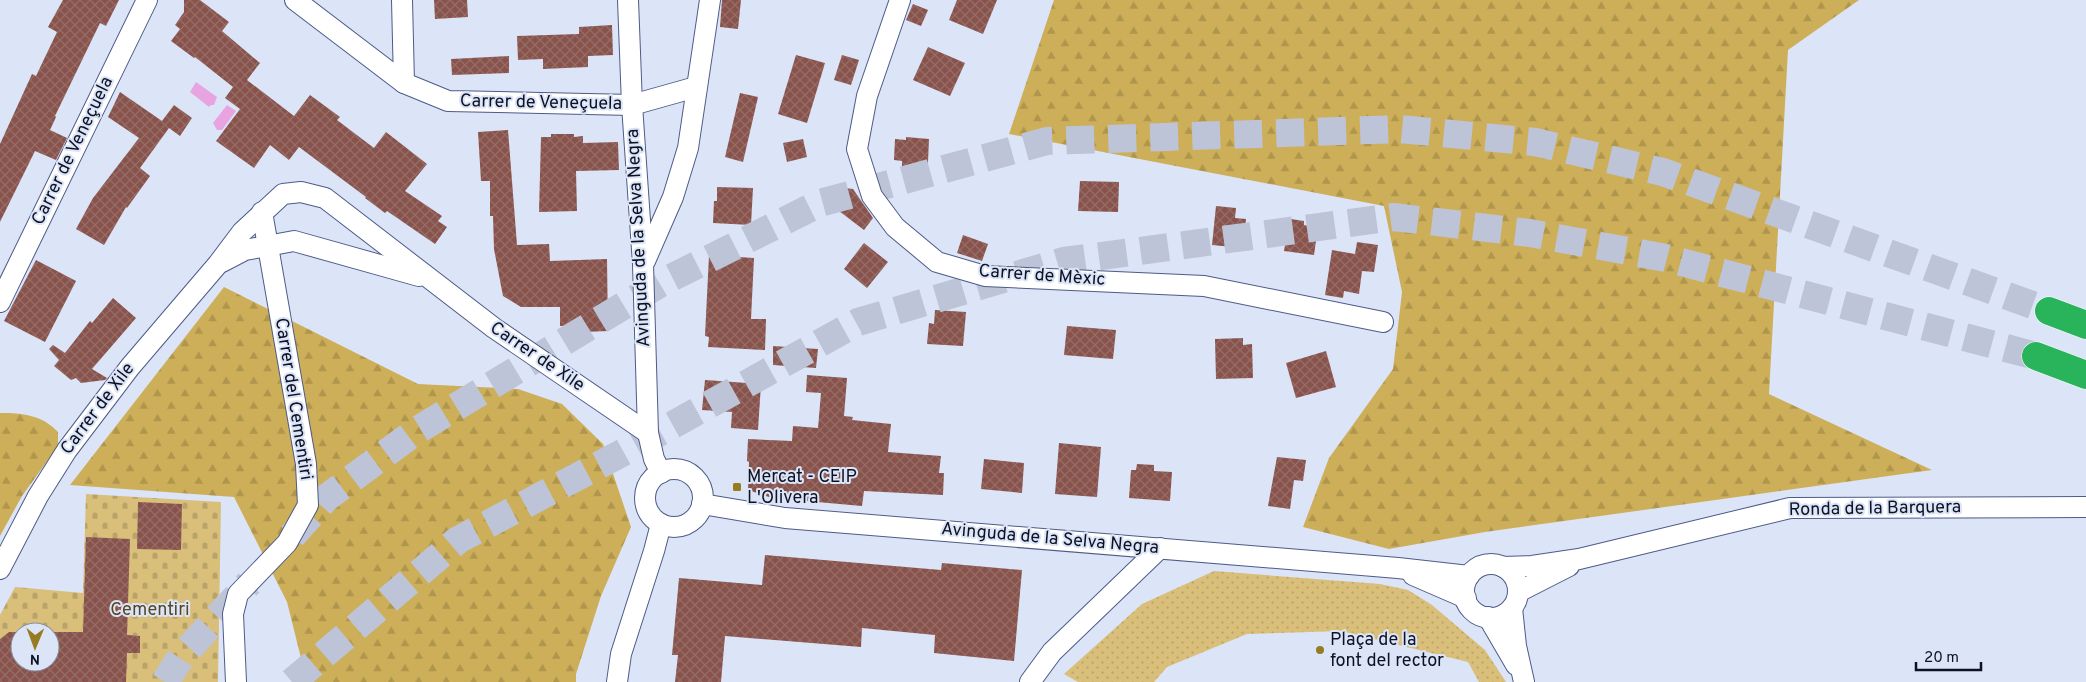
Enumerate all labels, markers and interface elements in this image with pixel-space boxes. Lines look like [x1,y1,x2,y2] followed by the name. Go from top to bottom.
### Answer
[27,73,119,229] street label: Carrer de Veneçuela
[460,90,622,116] street label: Carrer de Veneçuela
[622,128,656,348] street label: Avinguda de la Selva Negra
[978,260,1106,292] street label: Carrer de Mèxic
[269,316,317,482] street label: Carrer del Cementiri
[485,317,589,397] street label: Carrer de Xile
[56,358,140,460] street label: Carrer de Xile
[747,466,857,510] place label: Mercat - CEIP L'Olivera
[731,481,743,493] marker: Mercat - CEIP L'Olivera
[1789,496,1961,522] street label: Ronda de la Barquera
[940,518,1160,560] street label: Avinguda de la Selva Negra
[110,599,190,622] park label: Cementiri
[10,622,60,672] north arrow
[1330,629,1444,673] place label: Plaça de la font del rector
[1916,640,1981,672] scale bar
[1314,644,1326,656] marker: Plaça de la font del rector
[1924,649,1959,668] text: 20 m
[30,650,40,667] text: N

